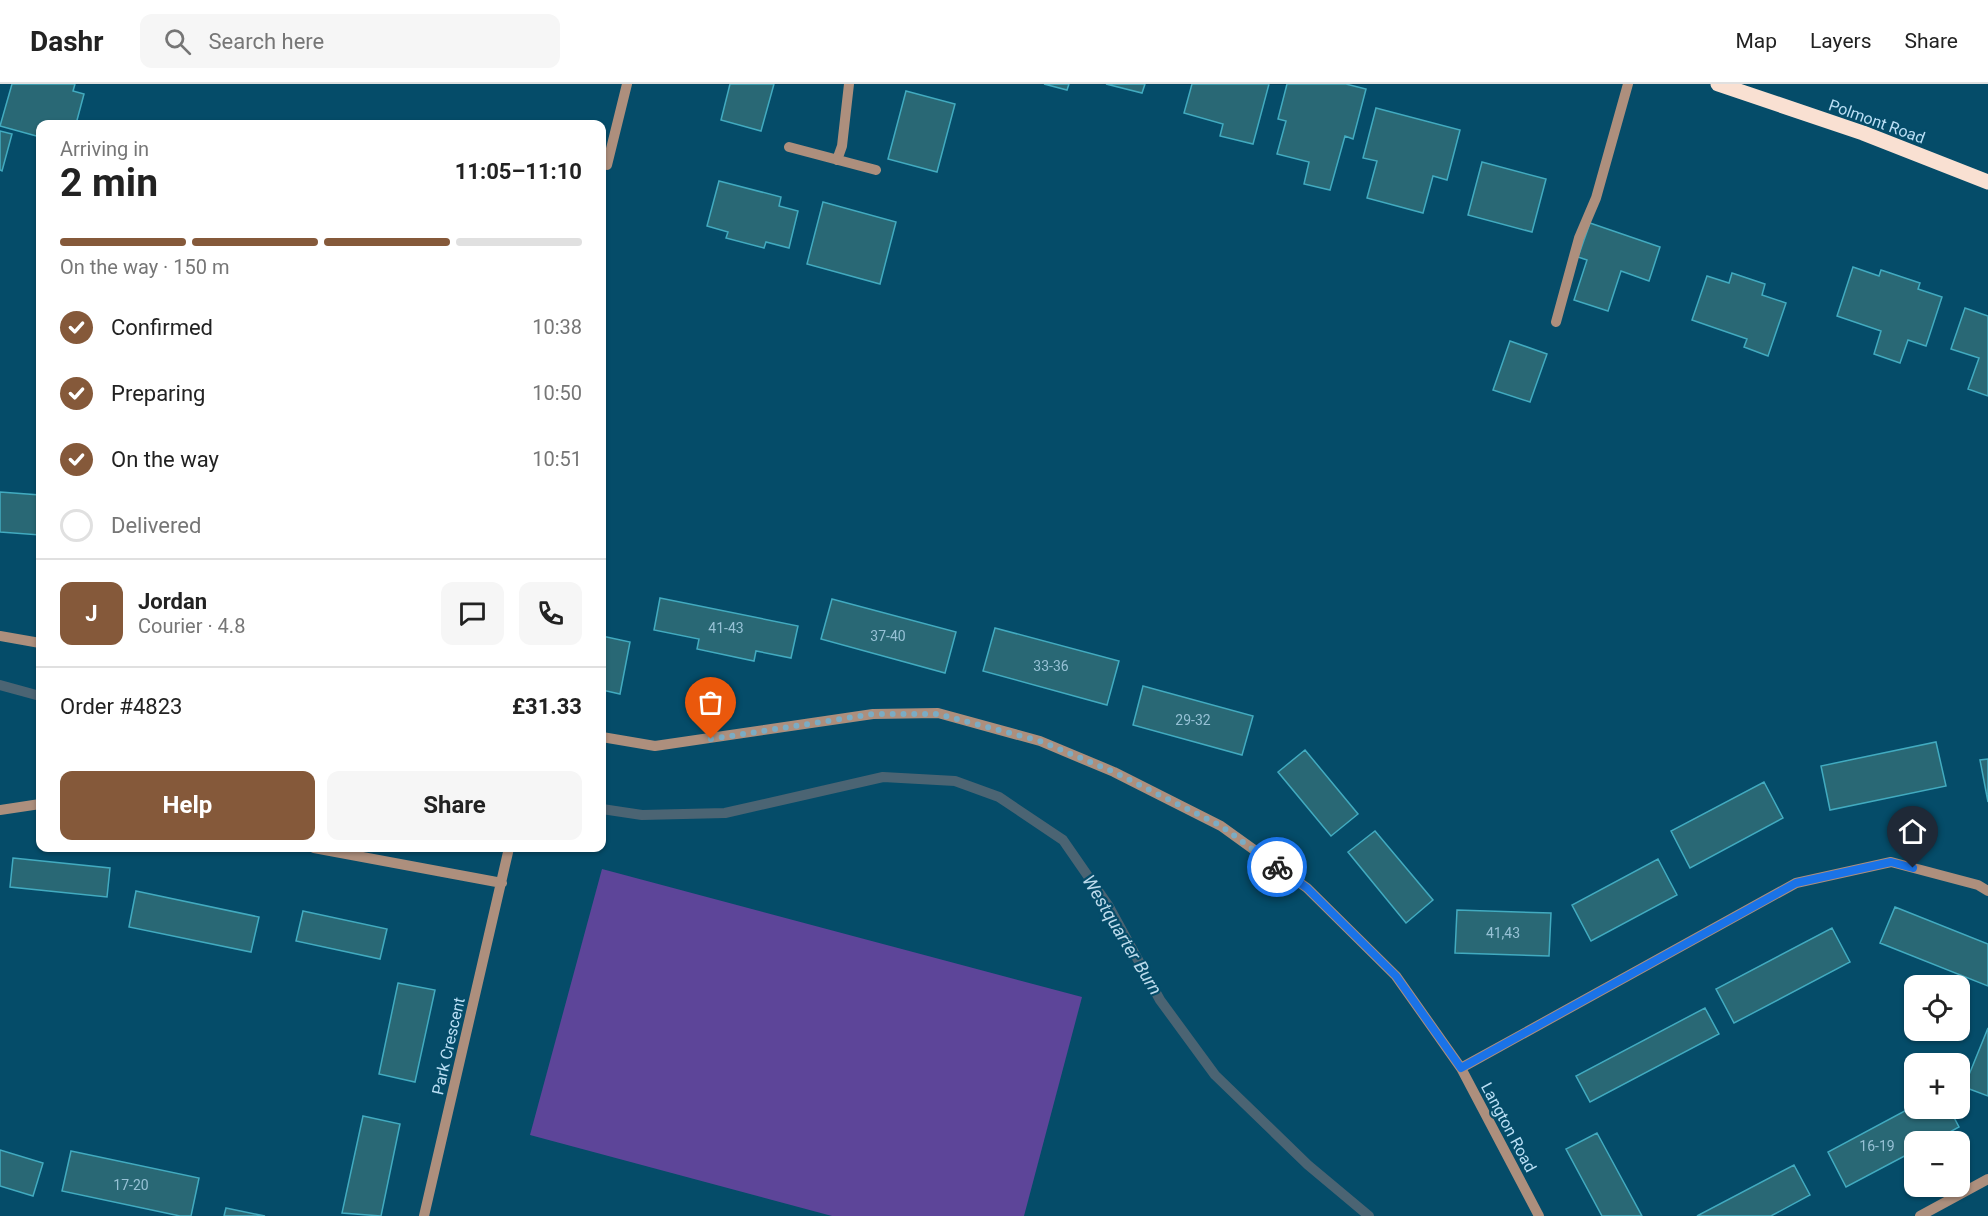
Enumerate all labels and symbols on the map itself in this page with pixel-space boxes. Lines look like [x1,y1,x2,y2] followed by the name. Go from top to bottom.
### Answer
[1826,95,1927,148] street label: Polmont Road
[708,620,744,636] house number: 41-43
[870,628,906,644] house number: 37-40
[1033,658,1069,674] house number: 33-36
[685,677,736,739] pin
[1175,712,1211,728] house number: 29-32
[1887,806,1938,868] pin
[1247,837,1307,897] courier
[1078,871,1166,998] water label: Westquarter Burn
[1486,925,1520,941] house number: 41,43
[428,995,469,1097] street label: Park Crescent
[1477,1079,1540,1175] street label: Langton Road
[1859,1138,1895,1154] house number: 16-19
[113,1177,149,1193] house number: 17-20

